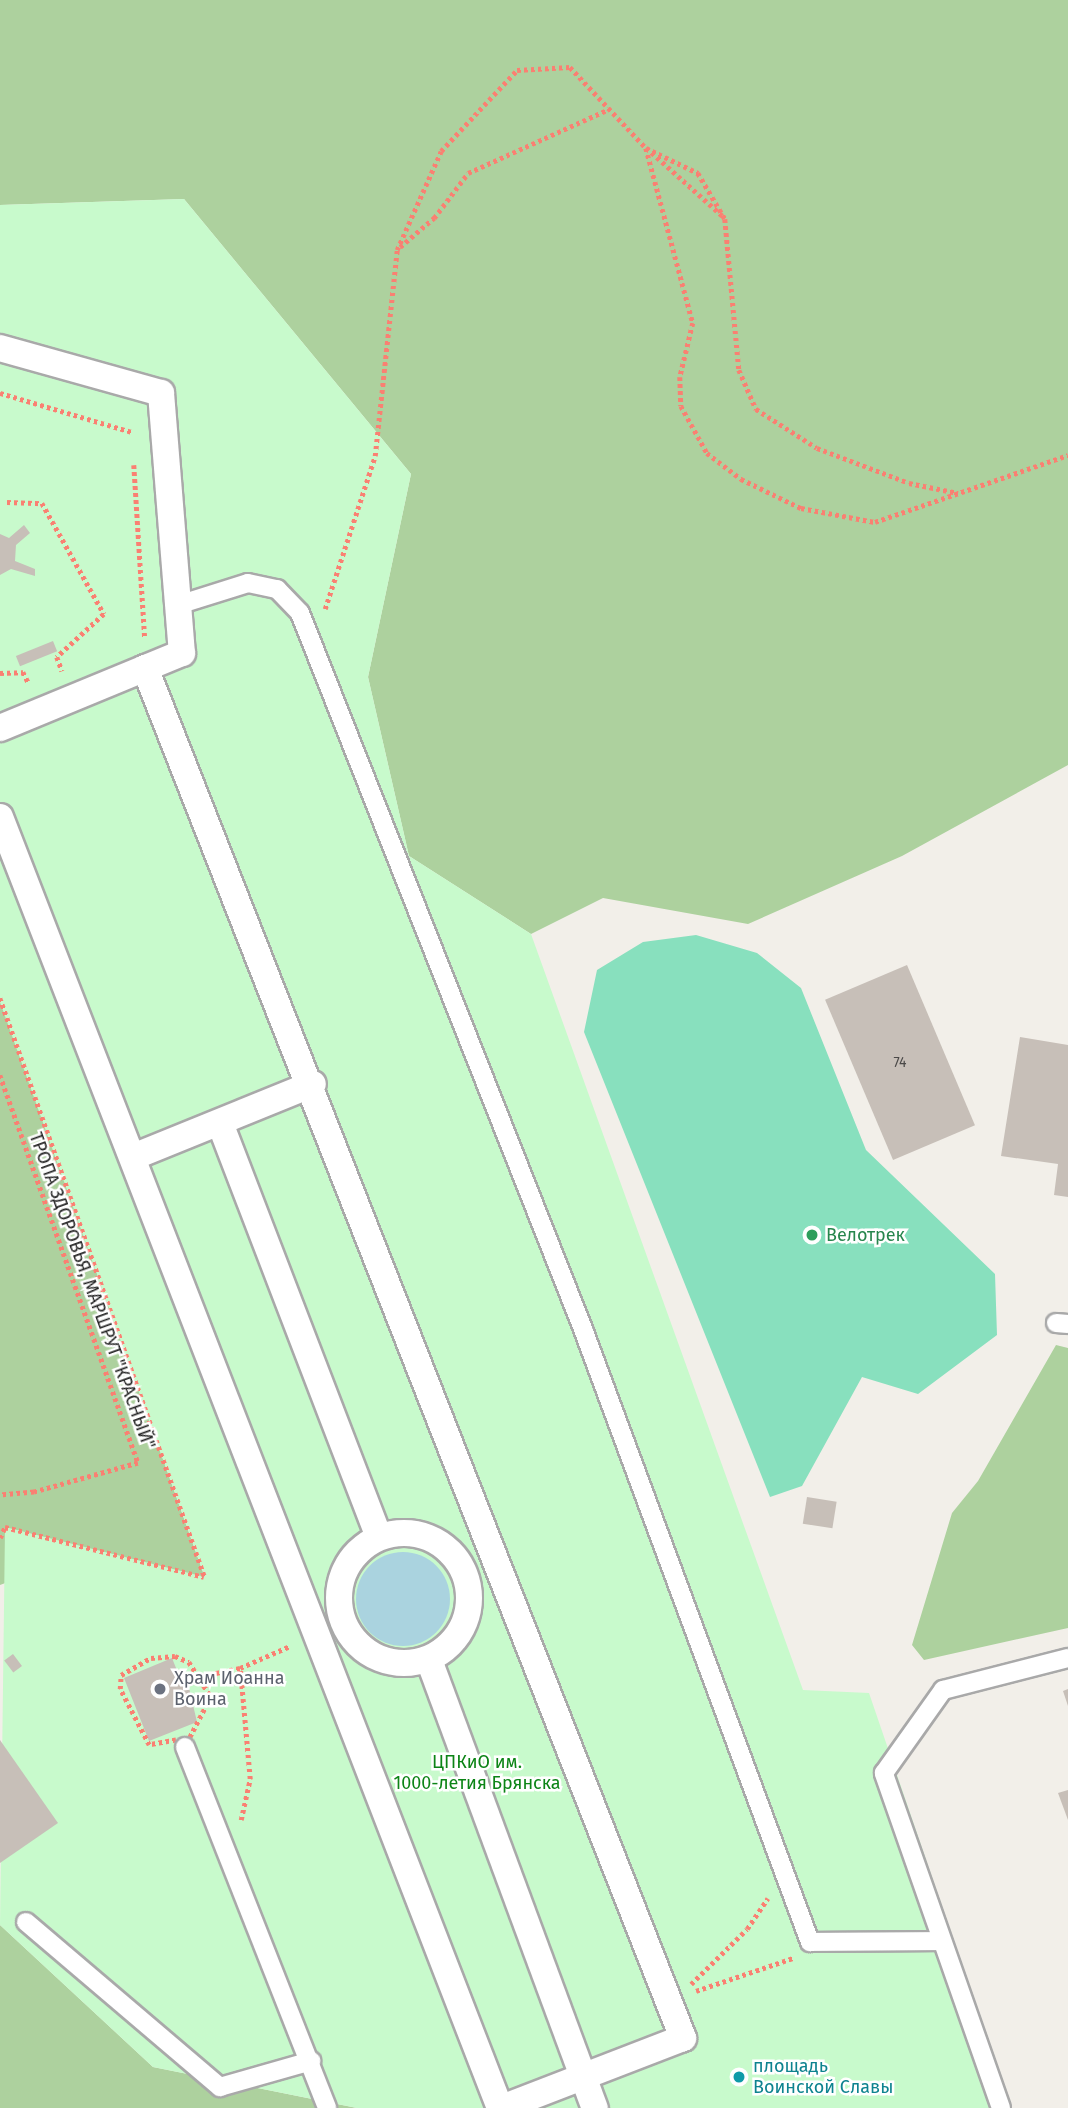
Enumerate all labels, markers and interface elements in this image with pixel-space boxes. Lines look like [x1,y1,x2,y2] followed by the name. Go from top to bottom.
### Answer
[893,1055,907,1071] house number: 74
[24,1130,160,1452] street label: ТРОПА ЗДОРОВЬЯ, МАРШРУТ "КРАСНЫЙ"
[826,1224,905,1246] place label: Велотрек
[804,1227,820,1243] marker: Велотрек
[174,1668,284,1710] place label: Храм Иоанна Воина
[152,1681,168,1697] marker: Храм Иоанна Воина
[393,1752,561,1795] park label: ЦПКиО им. 1000-летия Брянска
[753,2056,893,2098] place label: площадь Воинской Славы
[731,2069,747,2085] marker: площадь Воинской Славы

